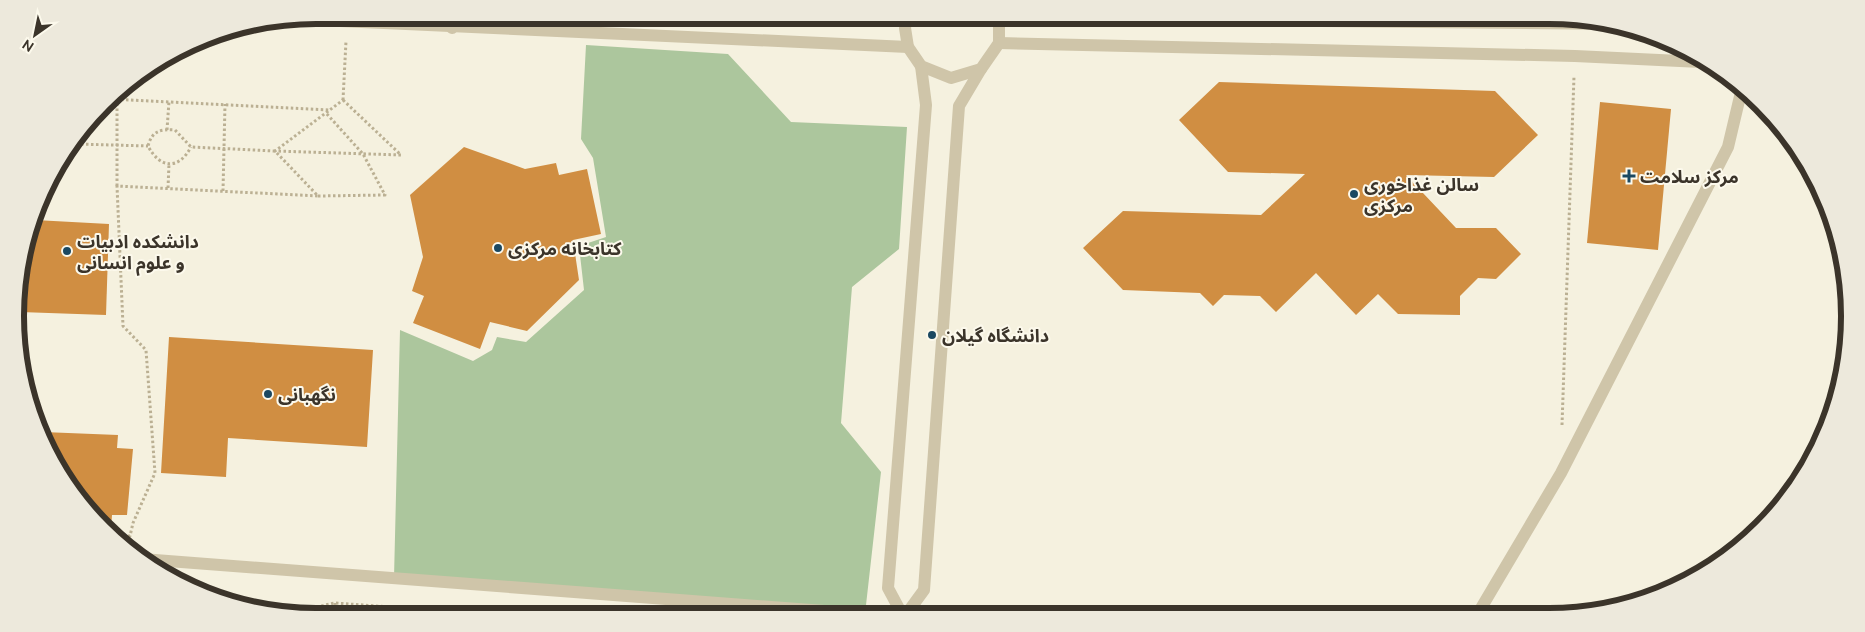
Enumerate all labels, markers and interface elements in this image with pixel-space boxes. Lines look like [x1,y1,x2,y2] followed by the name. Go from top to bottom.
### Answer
[10,10,60,60] north arrow
[19,36,37,55] text: N
[1640,166,1739,188] place label: مرکز سلامت
[1622,169,1636,183] marker: مرکز سلامت
[1364,174,1479,217] place label: سالن غذاخوری مرکزی
[1348,188,1360,200] marker: سالن غذاخوری مرکزی
[77,231,199,276] place label: دانشکده ادبیات و علوم انسانی
[508,238,622,260] place label: کتابخانه مرکزی
[492,242,504,254] marker: کتابخانه مرکزی
[61,245,73,257] marker: دانشکده ادبیات و علوم انسانی
[942,325,1049,346] place label: دانشگاه گیلان
[926,329,938,341] marker: دانشگاه گیلان
[278,384,336,405] place label: نگهبانی
[262,388,274,400] marker: نگهبانی

